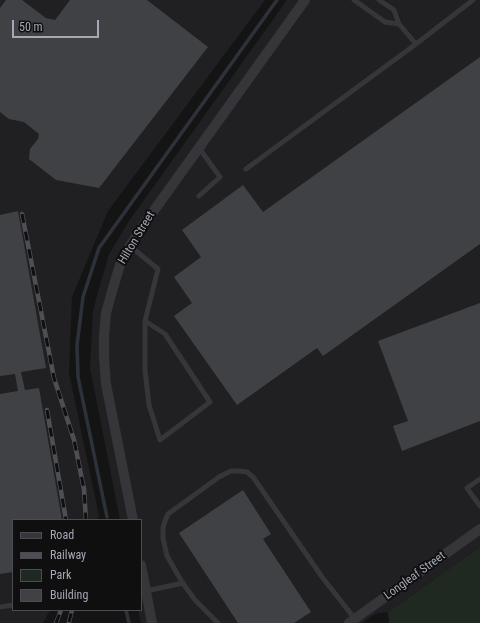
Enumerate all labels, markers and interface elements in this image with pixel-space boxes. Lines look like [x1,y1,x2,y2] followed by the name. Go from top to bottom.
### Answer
[14,12,101,38] scale bar
[19,20,43,34] text: 50 m
[116,209,158,267] street label: Hilton Street
[12,519,142,611] legend
[50,528,74,542] text: Road
[50,548,86,562] text: Railway
[382,549,448,603] street label: Longleaf Street
[50,568,71,582] text: Park
[50,588,88,602] text: Building

